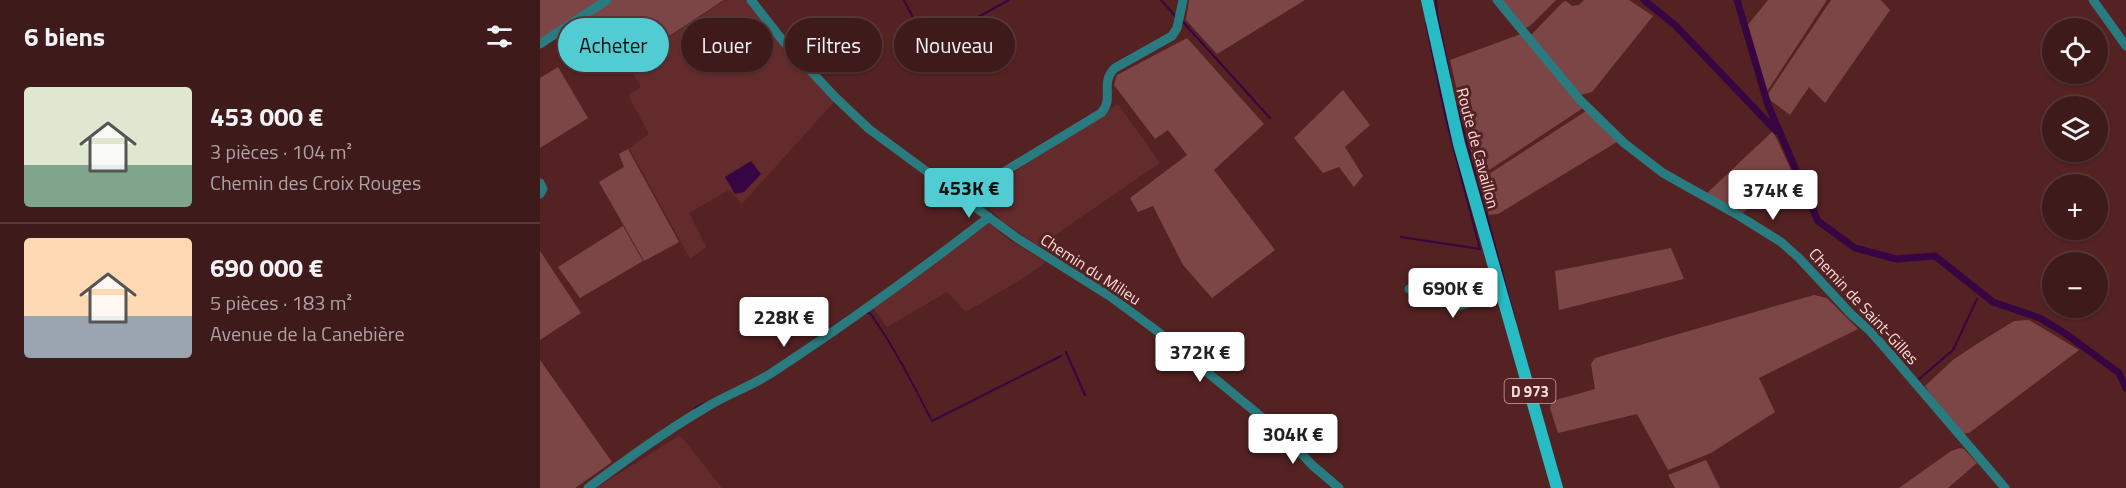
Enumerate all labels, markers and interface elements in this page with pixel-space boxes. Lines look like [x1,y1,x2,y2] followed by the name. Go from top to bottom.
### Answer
[24,17,105,56] text: 6 biens
[558,18,669,72] chip: Acheter
[681,18,773,72] chip: Louer
[785,18,882,72] chip: Filtres
[894,18,1015,72] chip: Nouveau
[2042,18,2108,318] map controls
[2042,18,2108,84] button: locate
[483,20,516,53] icon: filters
[1450,85,1506,211] street label: Route de Cavaillon
[2042,96,2108,162] button: layers
[210,97,323,136] text: 453 000 €
[72,111,144,183] icon: home
[210,136,352,167] text: 3 pièces · 104 m²
[210,167,421,198] text: Chemin des Croix Rouges
[920,168,1018,219] pin: 453K €
[1724,170,1822,221] pin: 374K €
[938,172,1000,203] text: 453K €
[1742,174,1804,205] text: 374K €
[2042,174,2108,240] button: +
[1036,227,1146,311] street label: Chemin du Milieu
[1803,242,1925,370] street label: Chemin de Saint-Gilles
[210,248,323,287] text: 690 000 €
[2042,252,2108,318] button: −
[72,262,144,334] icon: home
[1404,268,1502,319] pin: 690K €
[1422,272,1484,303] text: 690K €
[210,287,352,318] text: 5 pièces · 183 m²
[735,297,833,348] pin: 228K €
[753,301,815,332] text: 228K €
[210,318,405,349] text: Avenue de la Canebière
[1151,332,1249,383] pin: 372K €
[1169,336,1231,367] text: 372K €
[1504,379,1556,403] road number: D 973
[1244,414,1342,465] pin: 304K €
[1262,418,1324,449] text: 304K €

